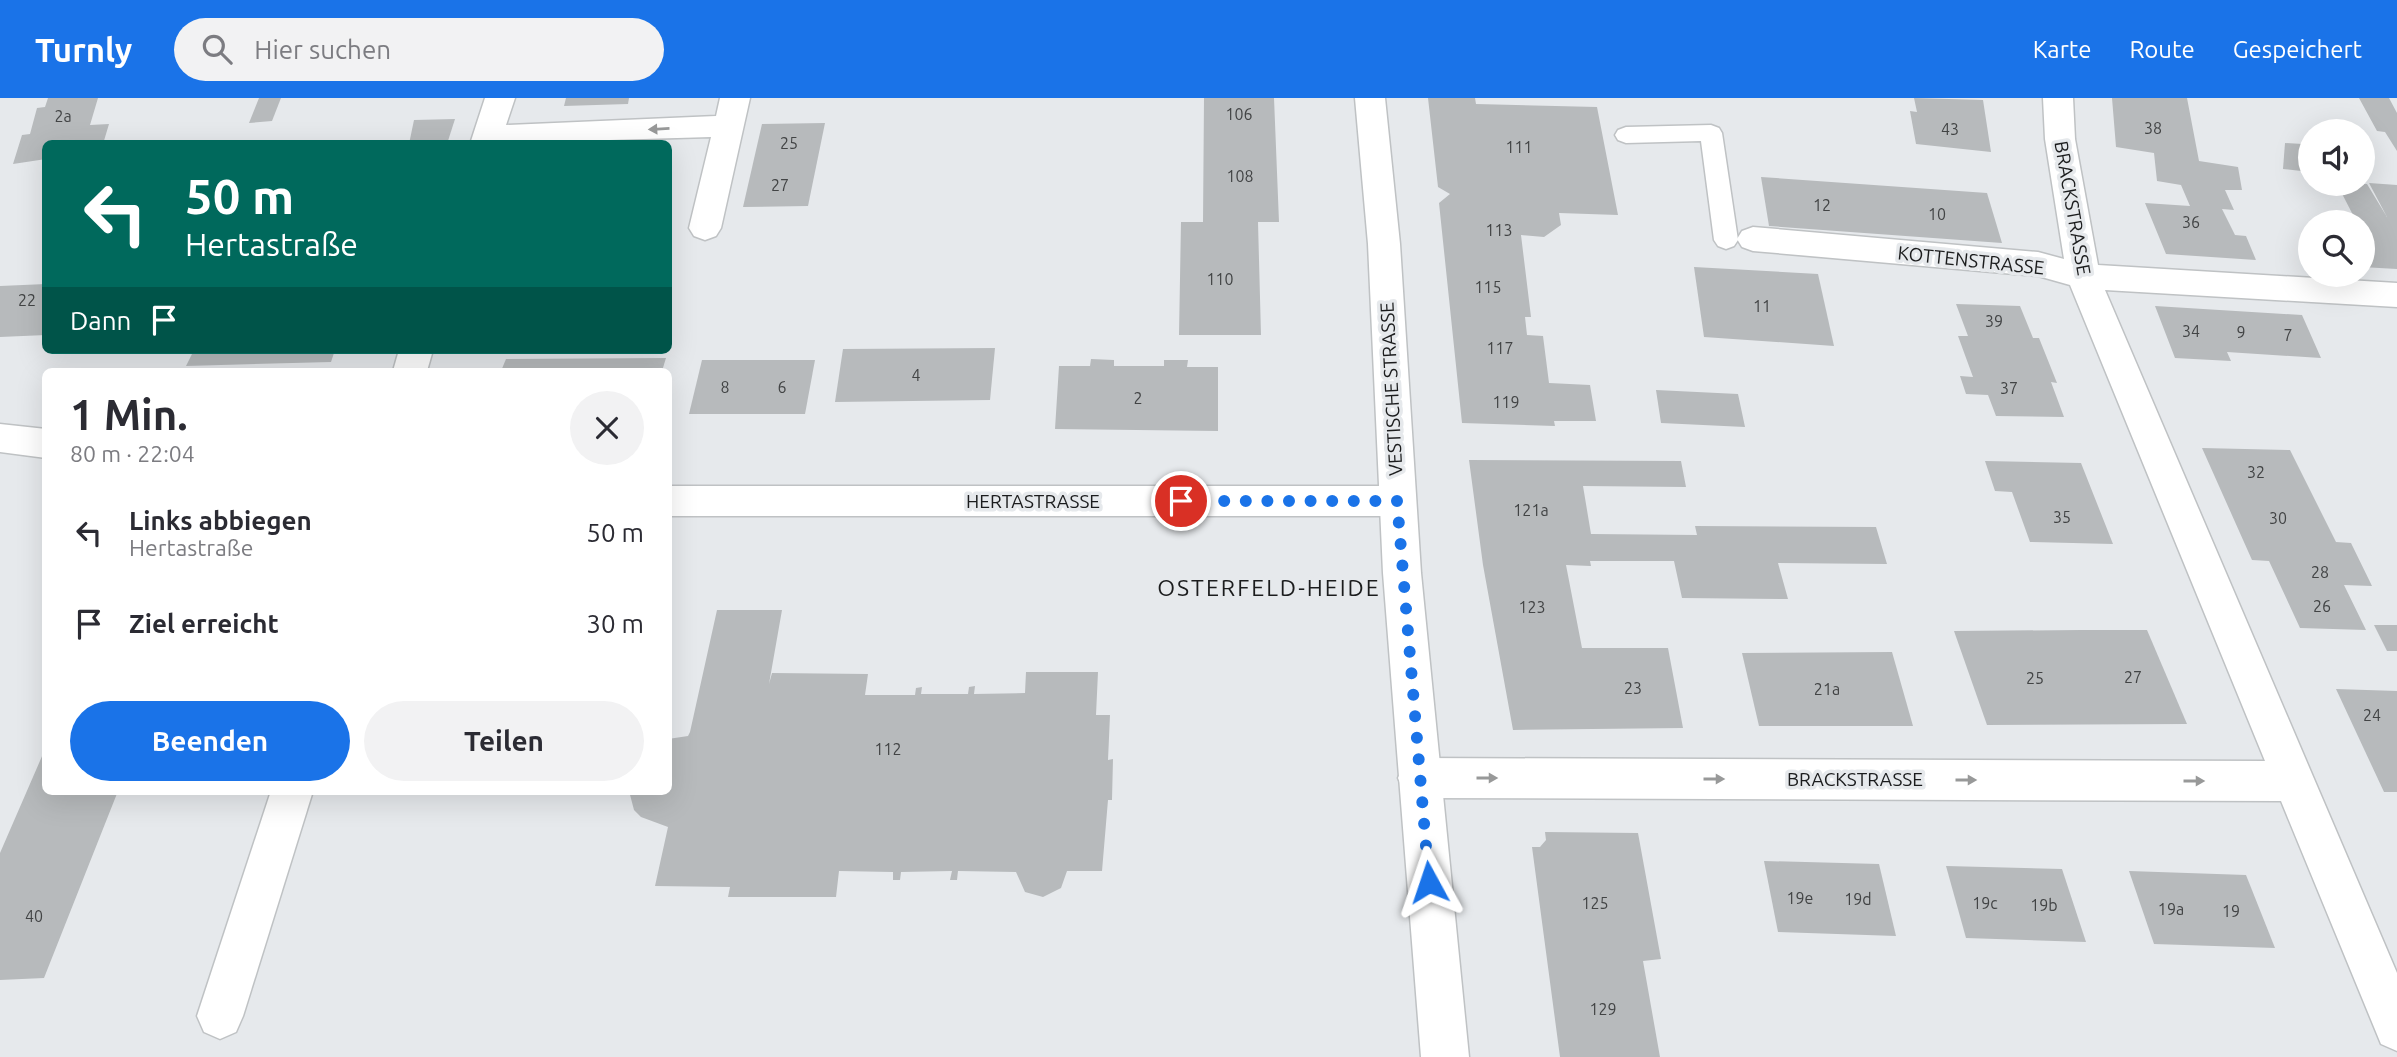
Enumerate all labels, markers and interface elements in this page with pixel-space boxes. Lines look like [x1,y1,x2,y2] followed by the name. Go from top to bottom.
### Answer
[174,18,664,81] search box
[198,30,236,68] icon: search
[35,31,132,68] text: Turnly
[254,35,391,64] text: Hier suchen
[2033,36,2091,63] text: Karte
[2129,36,2195,63] text: Route
[2233,36,2362,63] text: Gespeichert
[1225,105,1253,123] house number: 106
[54,107,72,125] house number: 2a
[2144,119,2162,137] house number: 38
[2298,119,2375,287] map controls
[2298,119,2375,196] button: sound
[1941,120,1959,138] house number: 43
[648,123,670,134] one-way arrow
[780,134,798,152] house number: 25
[1505,138,1533,156] house number: 111
[2050,139,2096,277] street label: BRACKSTRASSE
[1226,167,1254,185] house number: 108
[70,168,161,259] icon: left
[185,168,294,223] text: 50 m
[771,176,789,194] house number: 27
[1813,196,1831,214] house number: 12
[1928,205,1946,223] house number: 10
[2298,210,2375,287] button: search
[2182,213,2200,231] house number: 36
[1485,221,1513,239] house number: 113
[185,226,358,262] text: Hertastraße
[1897,241,2045,279] street label: KOTTENSTRASSE
[1206,270,1234,288] house number: 110
[1474,278,1502,296] house number: 115
[18,291,36,309] house number: 22
[1753,297,1771,315] house number: 11
[145,301,183,339] icon: arrive
[1375,302,1407,476] street label: VESTISCHE STRASSE
[70,306,131,335] text: Dann
[1985,312,2003,330] house number: 39
[2182,322,2200,340] house number: 34
[2236,323,2246,341] house number: 9
[2283,326,2293,344] house number: 7
[1486,339,1514,357] house number: 117
[911,366,921,384] house number: 4
[720,378,730,396] house number: 8
[777,378,787,396] house number: 6
[2000,379,2018,397] house number: 37
[1133,389,1143,407] house number: 2
[70,391,188,438] text: 1 Min.
[570,391,644,465] button: close
[1492,393,1520,411] house number: 119
[70,441,195,466] text: 80 m · 22:04
[2247,463,2265,481] house number: 32
[1151,471,1211,531] pin
[1162,482,1200,520] icon: arrive
[966,490,1100,512] street label: HERTASTRASSE
[1513,501,1549,519] house number: 121a
[129,506,312,535] text: Links abbiegen
[2053,508,2071,526] house number: 35
[2269,509,2287,527] house number: 30
[70,514,108,552] icon: left
[586,518,644,547] text: 50 m
[129,535,253,560] text: Hertastraße
[2311,563,2329,581] house number: 28
[1157,575,1381,600] district label: OSTERFELD-HEIDE
[2313,597,2331,615] house number: 26
[1518,598,1546,616] house number: 123
[70,605,108,643] icon: arrive
[129,609,279,638] text: Ziel erreicht
[586,609,644,638] text: 30 m
[2124,668,2142,686] house number: 27
[2026,669,2044,687] house number: 25
[1624,679,1642,697] house number: 23
[1814,680,1840,698] house number: 21a
[70,701,350,781] button: Beenden
[364,701,644,781] button: Teilen
[2363,706,2381,724] house number: 24
[874,740,902,758] house number: 112
[1787,768,1923,790] street label: BRACKSTRASSE
[1476,772,1498,784] one-way arrow
[1704,773,1726,785] one-way arrow
[1956,774,1978,786] one-way arrow
[2183,775,2205,786] one-way arrow
[1392,845,1466,919] position arrow
[1787,889,1813,907] house number: 19e
[1844,890,1872,908] house number: 19d
[1581,894,1609,912] house number: 125
[1972,894,1998,912] house number: 19c
[2030,896,2058,914] house number: 19b
[2158,900,2184,918] house number: 19a
[2222,902,2240,920] house number: 19
[25,907,43,925] house number: 40
[1589,1000,1617,1018] house number: 129

